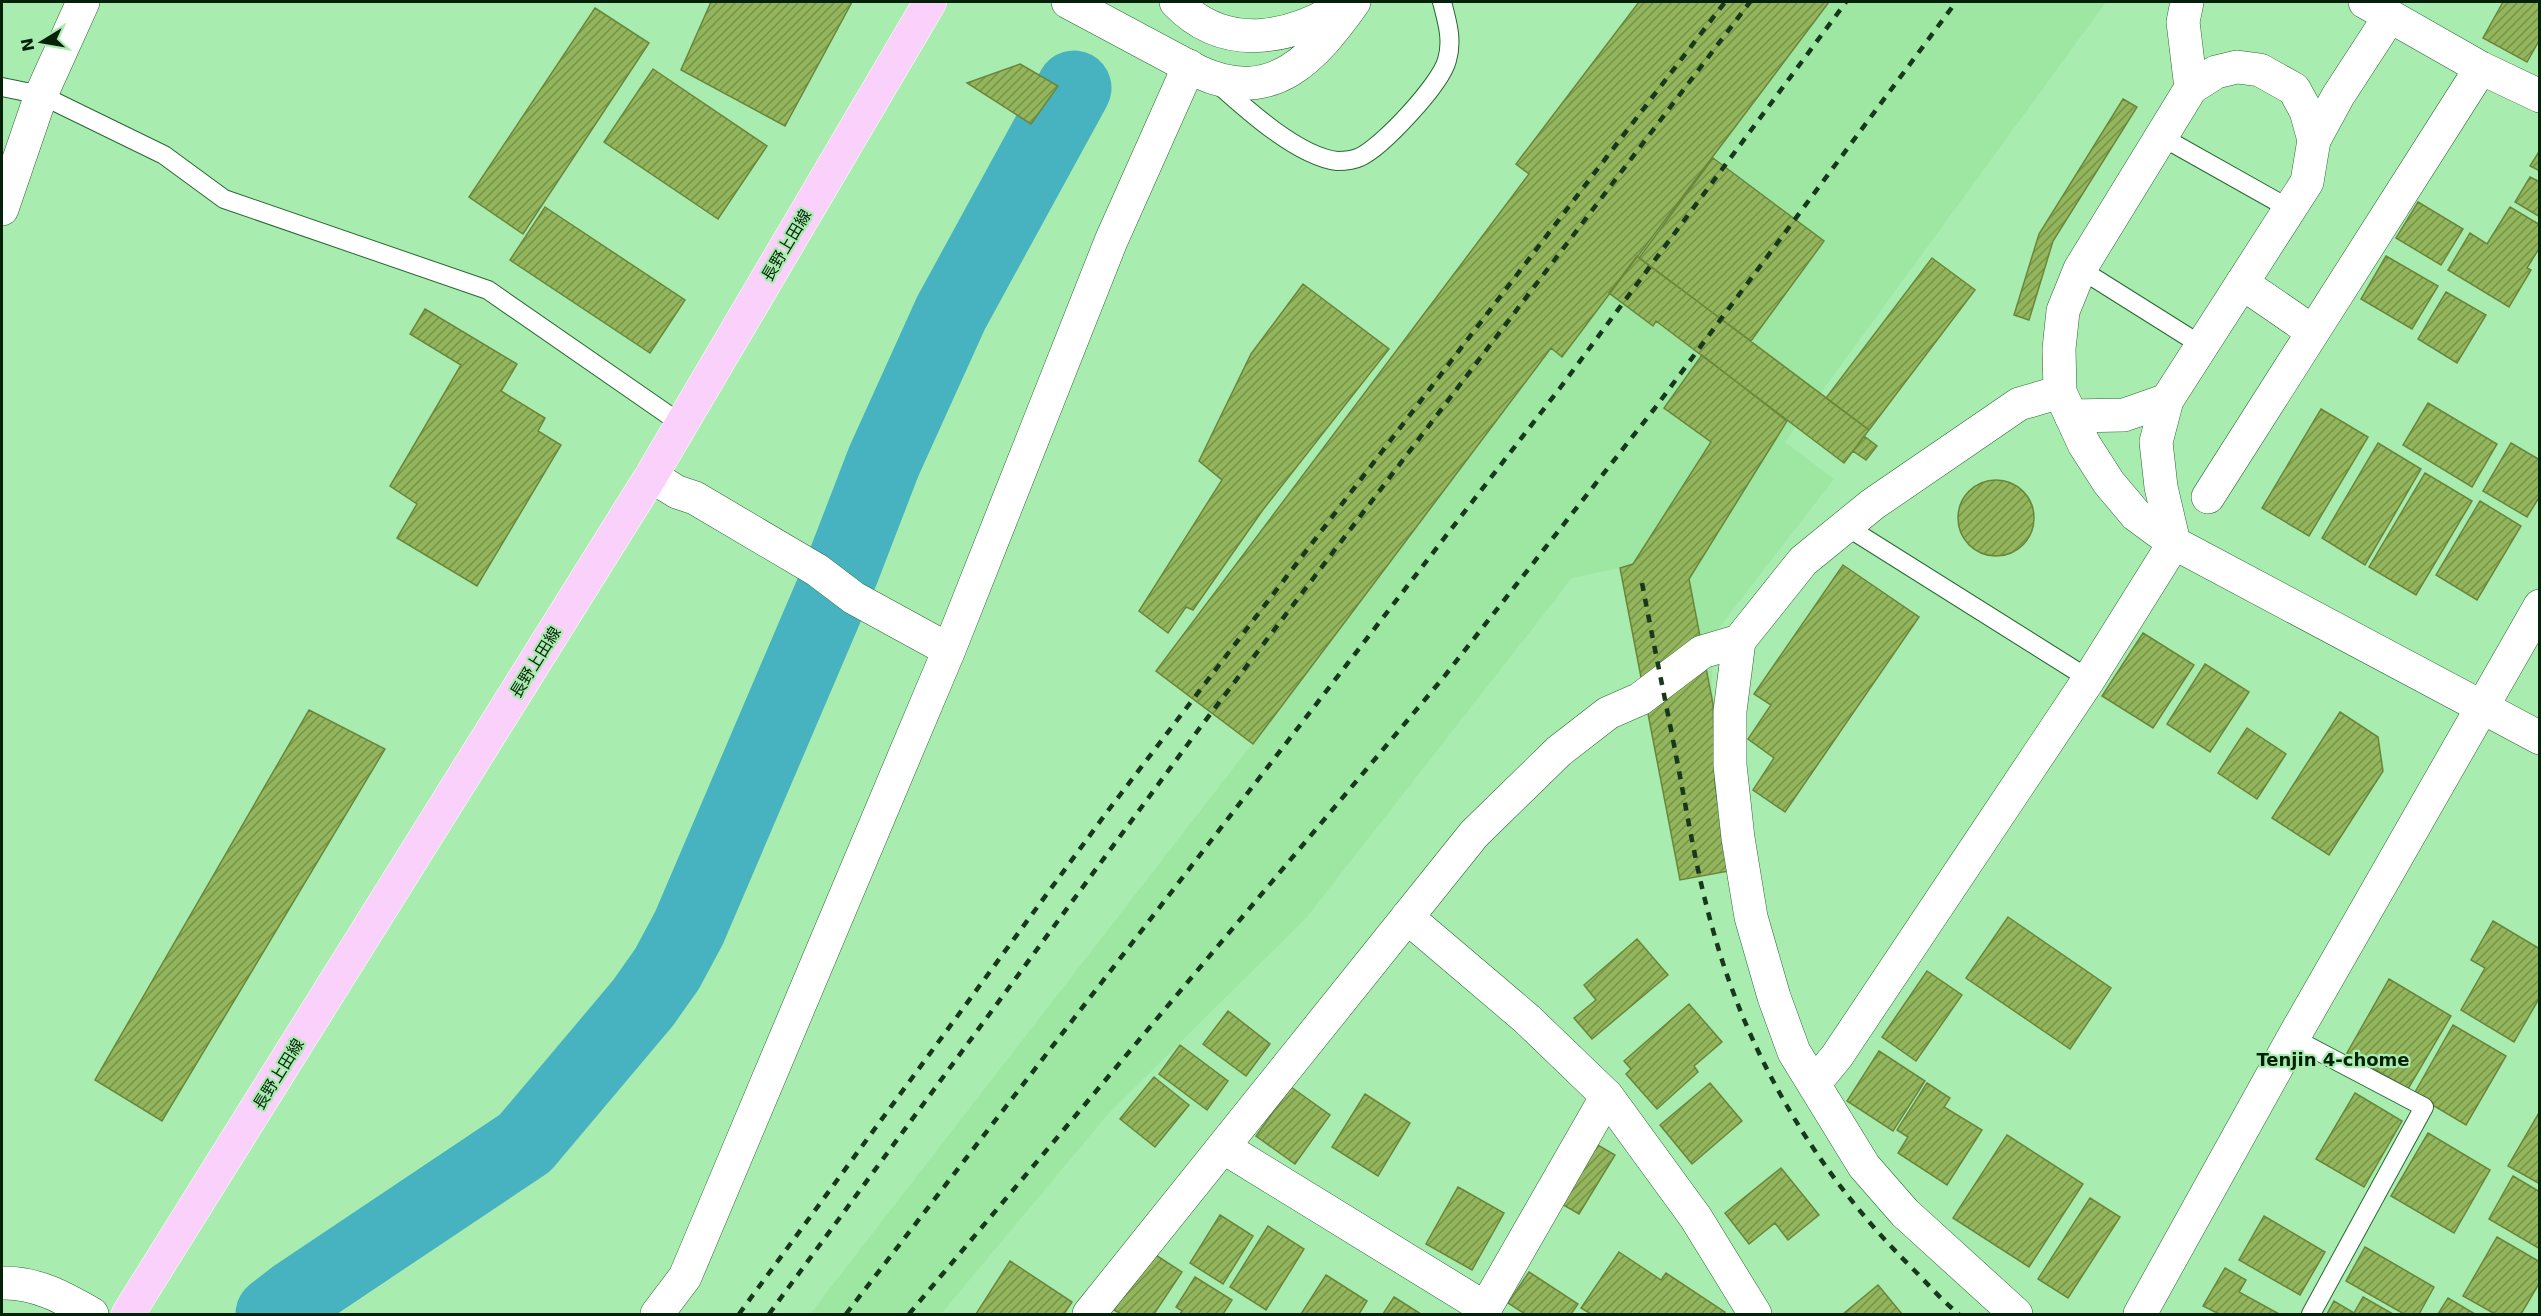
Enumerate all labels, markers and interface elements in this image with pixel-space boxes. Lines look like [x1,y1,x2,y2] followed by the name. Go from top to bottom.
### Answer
[12,12,72,72] north arrow
[17,36,38,53] text: N
[758,206,815,284] street label: 長野上田線
[506,623,565,701] street label: 長野上田線
[249,1035,308,1113] street label: 長野上田線
[2256,1049,2410,1070] district label: Tenjin 4-chome

